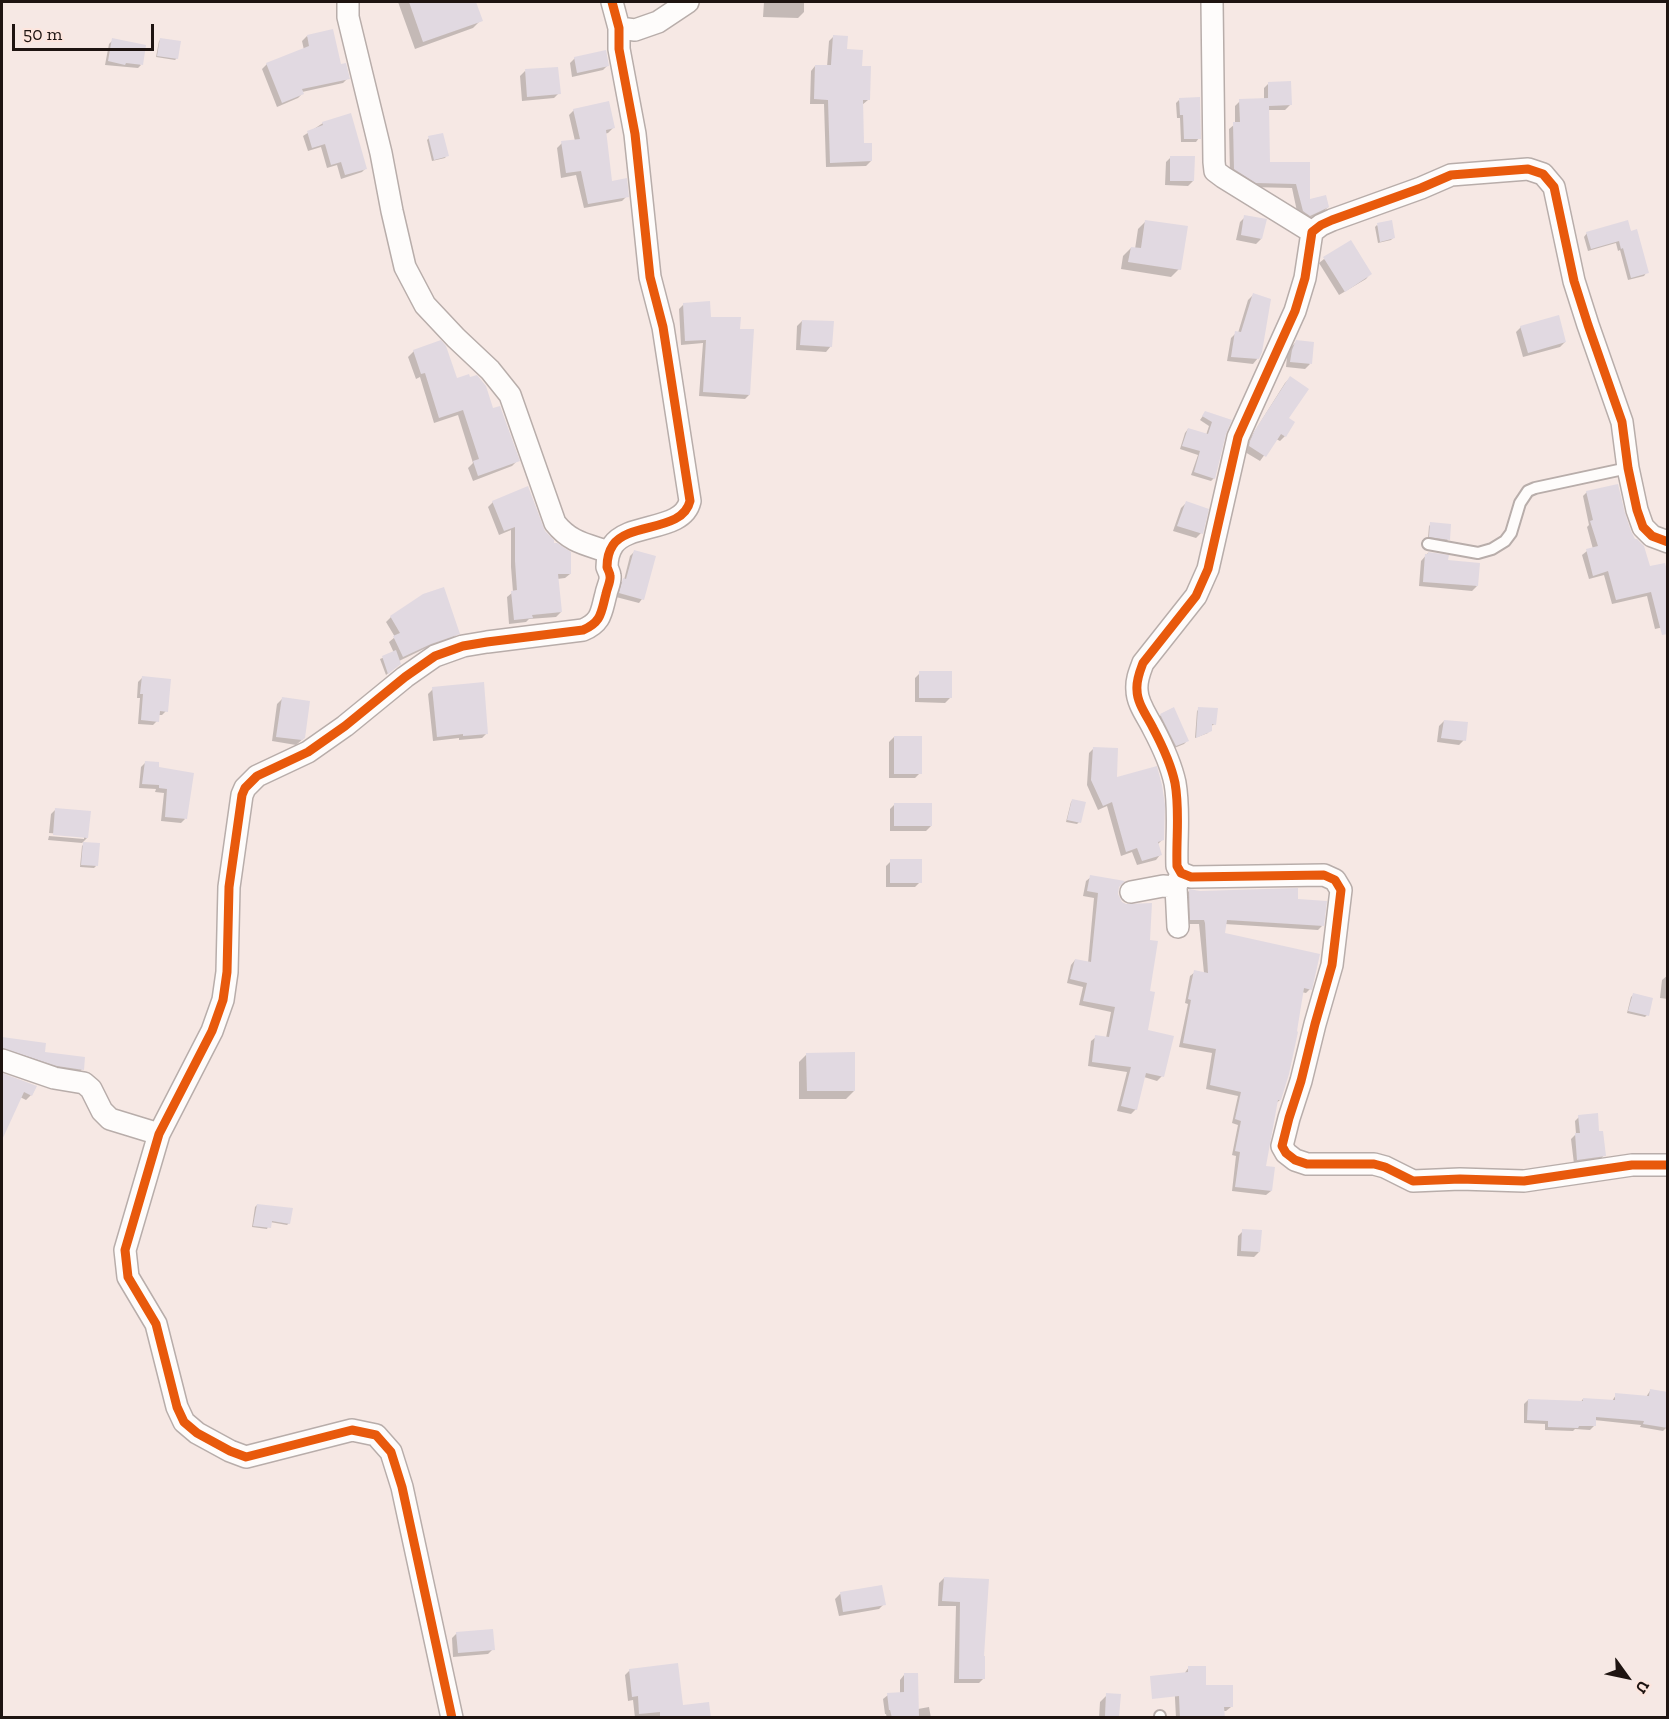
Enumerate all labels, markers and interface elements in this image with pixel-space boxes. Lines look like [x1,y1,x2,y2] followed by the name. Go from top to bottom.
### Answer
[15,12,158,50] scale bar
[23,23,62,45] text: 50 m
[1597,1647,1657,1707] north arrow
[1631,1677,1654,1697] text: U

